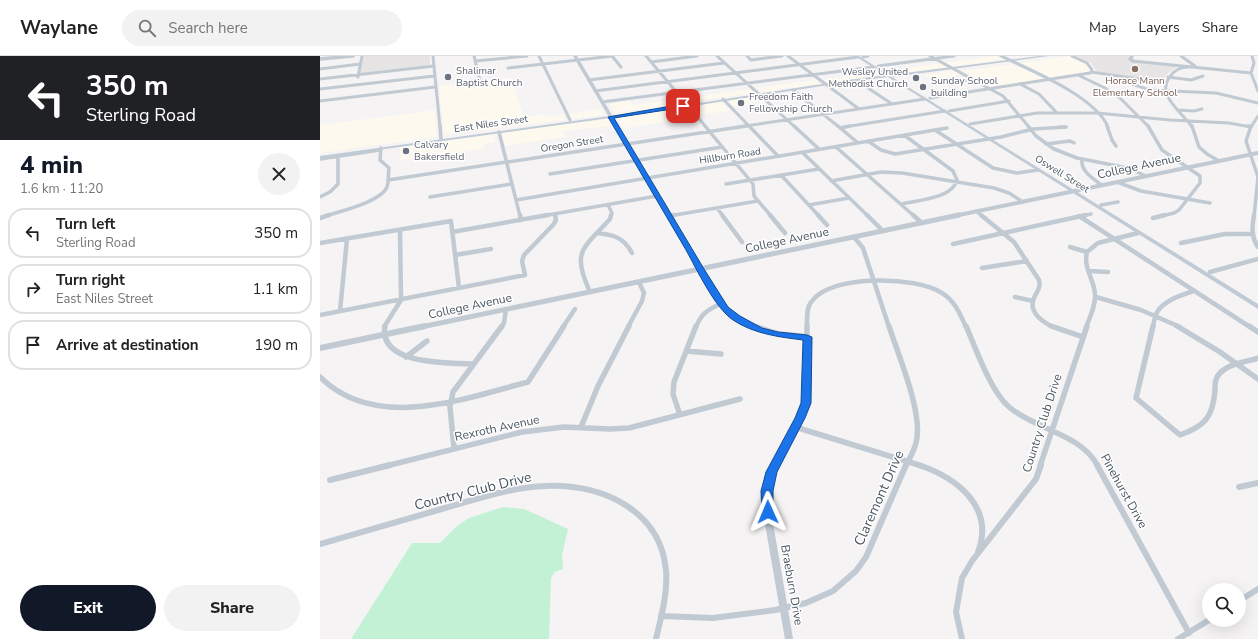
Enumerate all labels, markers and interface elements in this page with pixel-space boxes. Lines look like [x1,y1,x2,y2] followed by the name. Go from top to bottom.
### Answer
[122,10,402,46] search box
[20,15,98,41] text: Waylane
[136,17,158,39] icon: search
[168,18,248,38] text: Search here
[1089,18,1116,37] text: Map
[1138,18,1180,37] text: Layers
[1202,18,1238,37] text: Share
[456,64,522,90] place label: Shalimar Baptist Church
[1130,64,1140,74] marker: Horace Mann Elementary School
[829,65,908,91] place label: Wesley United Methodist Church
[86,67,169,105] text: 350 m
[20,72,72,124] icon: left
[443,72,453,82] marker: Shalimar Baptist Church
[911,73,921,83] marker: Wesley United Methodist Church
[931,74,998,100] place label: Sunday School building
[1093,74,1177,100] place label: Horace Mann Elementary School
[918,82,928,92] marker: Sunday School building
[666,89,700,123] pin
[749,90,832,116] place label: Freedom Faith Fellowship Church
[672,95,694,117] icon: arrive
[736,98,746,108] marker: Freedom Faith Fellowship Church
[86,103,196,127] text: Sterling Road
[453,112,529,136] street label: East Niles Street
[540,132,605,156] street label: Oregon Street
[414,138,464,164] place label: Calvary Bakersfield
[698,144,762,168] street label: Hillburn Road
[401,146,411,156] marker: Calvary Bakersfield
[20,149,83,181] text: 4 min
[1096,149,1182,183] street label: College Avenue
[1032,152,1092,197] street label: Oswell Street
[258,153,300,195] button: close
[20,180,103,198] text: 1.6 km · 11:20
[56,214,115,234] text: Turn left
[22,222,44,244] icon: left
[254,223,298,243] text: 350 m
[744,223,830,257] street label: College Avenue
[56,234,135,252] text: Sterling Road
[56,270,125,290] text: Turn right
[22,278,44,300] icon: right
[252,279,298,299] text: 1.1 km
[427,289,513,323] street label: College Avenue
[56,290,153,308] text: East Niles Street
[22,334,44,356] icon: arrive
[56,335,199,355] text: Arrive at destination
[254,335,298,355] text: 190 m
[1018,372,1066,474] street label: Country Club Drive
[453,411,541,445] street label: Rexroth Avenue
[849,447,909,549] street label: Claremont Drive
[1097,451,1151,531] street label: Pinehurst Drive
[412,467,534,515] street label: Country Club Drive
[747,491,789,533] position arrow
[777,543,807,627] street label: Braeburn Drive
[1202,583,1246,627] map controls
[1202,583,1246,627] button: search
[20,585,156,631] button: Exit
[164,585,300,631] button: Share

